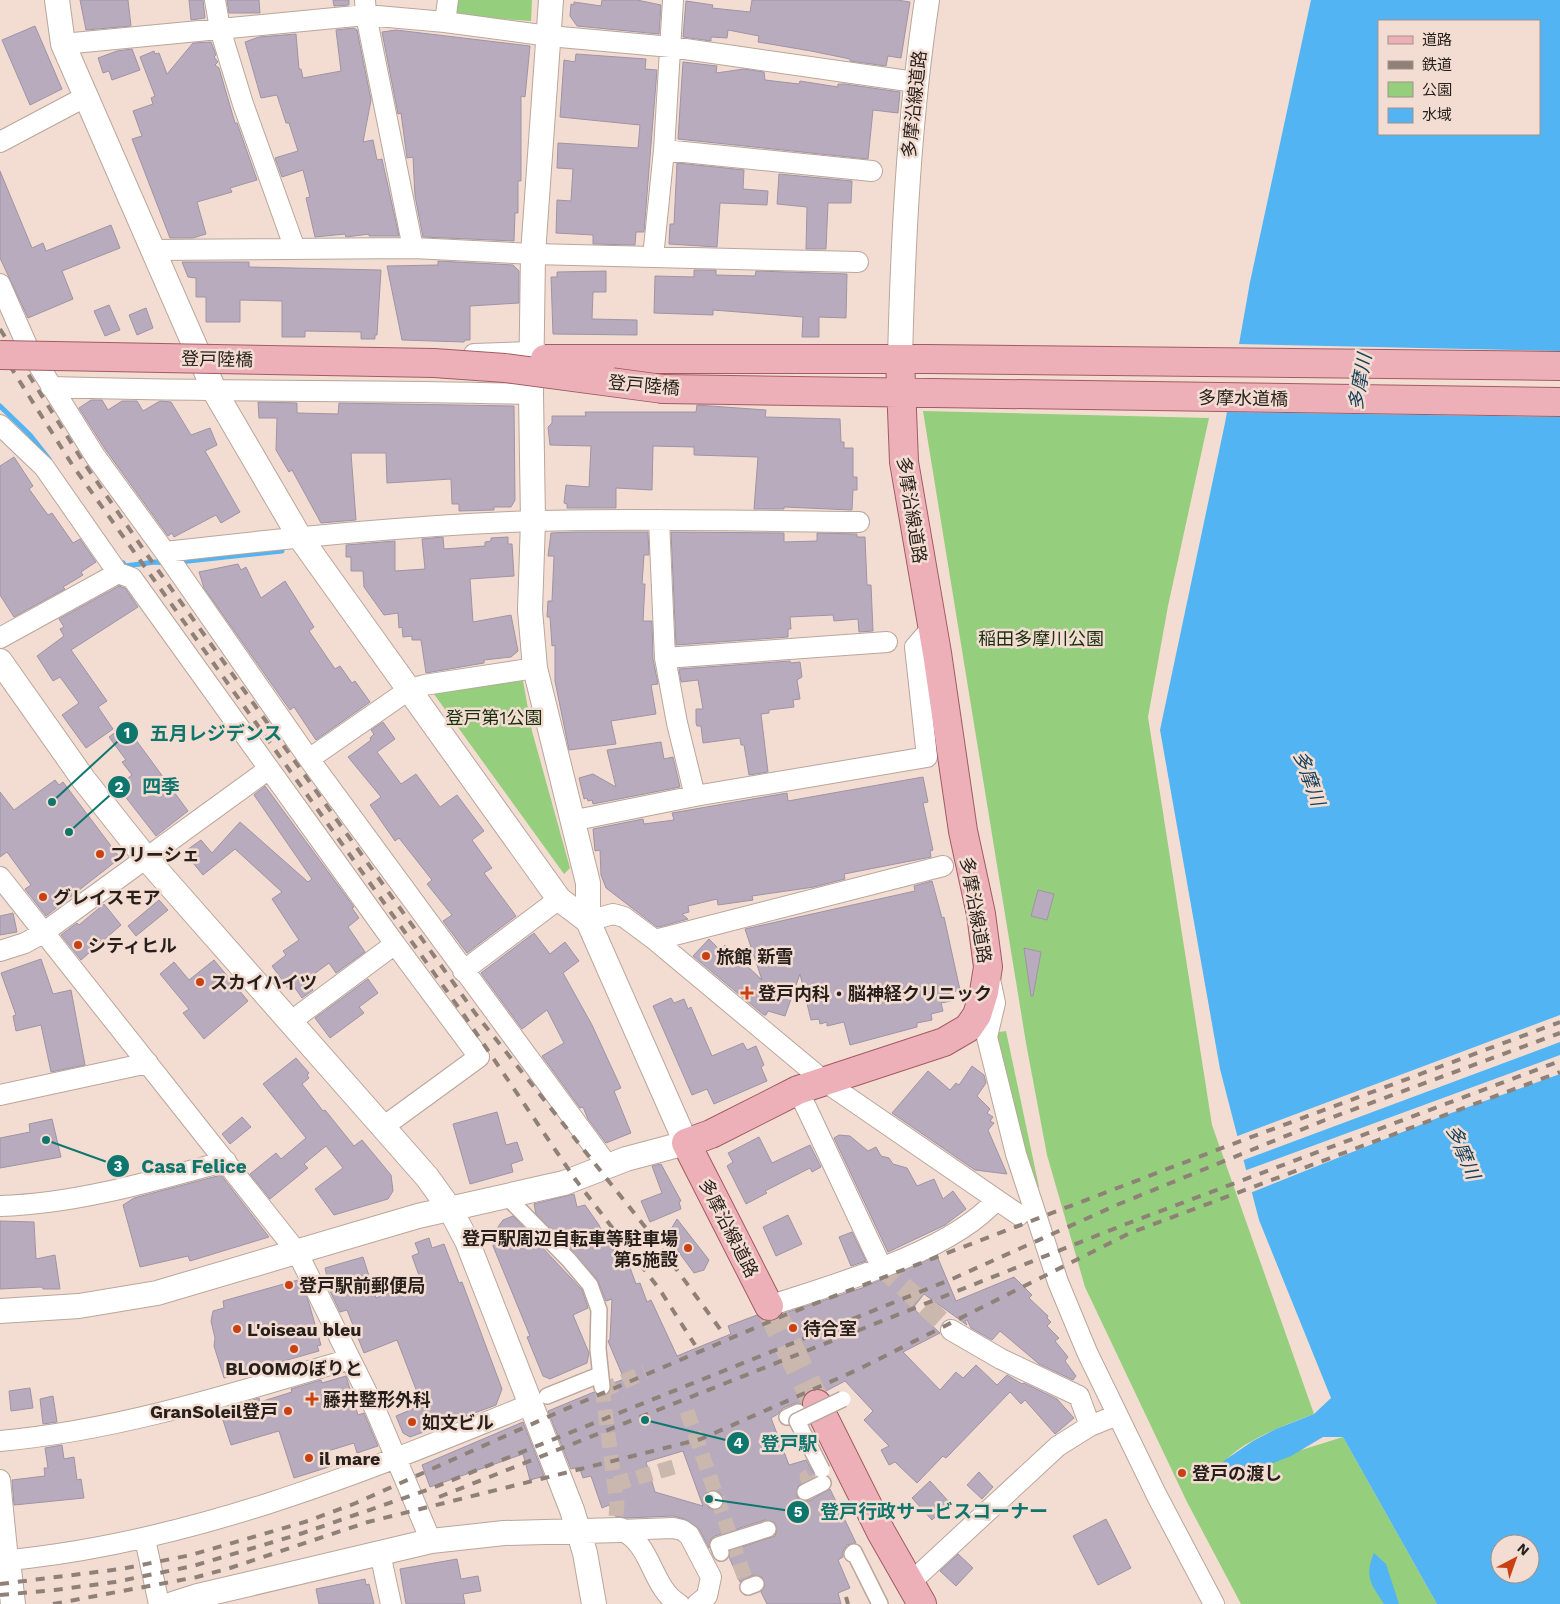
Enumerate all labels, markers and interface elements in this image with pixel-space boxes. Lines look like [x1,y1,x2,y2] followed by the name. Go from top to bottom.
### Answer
[1378,20,1540,135] legend
[1422,31,1452,49] text: 道路
[898,49,930,159] street label: 多摩沿線道路
[1422,56,1452,74] text: 鉄道
[1422,81,1452,99] text: 公園
[1422,106,1452,124] text: 水域
[181,348,253,370] street label: 登戸陸橋
[1344,350,1377,412] water label: 多摩川
[607,371,681,399] street label: 登戸陸橋
[1198,387,1288,409] street label: 多摩水道橋
[893,455,931,565] street label: 多摩沿線道路
[978,628,1104,649] park label: 稲田多摩川公園
[445,707,543,728] park label: 登戸第1公園
[115,716,293,750] callout: 五月レジデンス
[150,722,282,745] text: 五月レジデンス
[124,724,130,742] text: 1
[1288,747,1330,811] water label: 多摩川
[107,770,190,804] callout: 四季
[142,775,180,798] text: 四季
[115,778,124,796] text: 2
[110,844,200,865] place label: フリーシェ
[94,848,106,860] marker: フリーシェ
[956,855,996,965] street label: 多摩沿線道路
[53,887,160,908] place label: グレイスモア
[37,891,49,903] marker: グレイスモア
[88,935,177,956] place label: シティヒル
[72,939,84,951] marker: シティヒル
[716,946,793,967] place label: 旅館 新雪
[700,950,712,962] marker: 旅館 新雪
[210,972,317,993] place label: スカイハイツ
[194,976,206,988] marker: スカイハイツ
[758,983,992,1004] place label: 登戸内科・脳神経クリニック
[740,986,754,1000] marker: 登戸内科・脳神経クリニック
[1441,1121,1486,1185] water label: 多摩川
[106,1149,256,1183] callout: Casa Felice
[141,1155,247,1178] text: Casa Felice
[114,1157,123,1175] text: 3
[695,1175,763,1281] street label: 多摩沿線道路
[462,1228,678,1270] place label: 登戸駅周辺自転車等駐車場 第5施設
[682,1242,694,1254] marker: 登戸駅周辺自転車等駐車場 第5施設
[299,1275,425,1296] place label: 登戸駅前郵便局
[283,1279,295,1291] marker: 登戸駅前郵便局
[803,1318,857,1339] place label: 待合室
[247,1319,361,1340] place label: L'oiseau bleu
[787,1322,799,1334] marker: 待合室
[231,1323,243,1335] marker: L'oiseau bleu
[288,1343,300,1355] marker: BLOOMのぼりと
[225,1358,363,1379] place label: BLOOMのぼりと
[323,1389,431,1410] place label: 藤井整形外科
[305,1392,319,1406] marker: 藤井整形外科
[150,1401,278,1422] place label: GranSoleil登戸
[282,1405,294,1417] marker: GranSoleil登戸
[422,1412,494,1433] place label: 如文ビル
[406,1416,418,1428] marker: 如文ビル
[725,1426,827,1460] callout: 登戸駅
[760,1432,818,1455] text: 登戸駅
[733,1434,743,1452] text: 4
[319,1448,380,1469] place label: il mare
[303,1452,315,1464] marker: il mare
[1192,1463,1282,1484] place label: 登戸の渡し
[1176,1467,1188,1479] marker: 登戸の渡し
[785,1495,1058,1529] callout: 登戸行政サービスコーナー
[820,1500,1048,1523] text: 登戸行政サービスコーナー
[794,1503,803,1521] text: 5
[1490,1534,1540,1584] north arrow
[1514,1540,1533,1559] text: N

